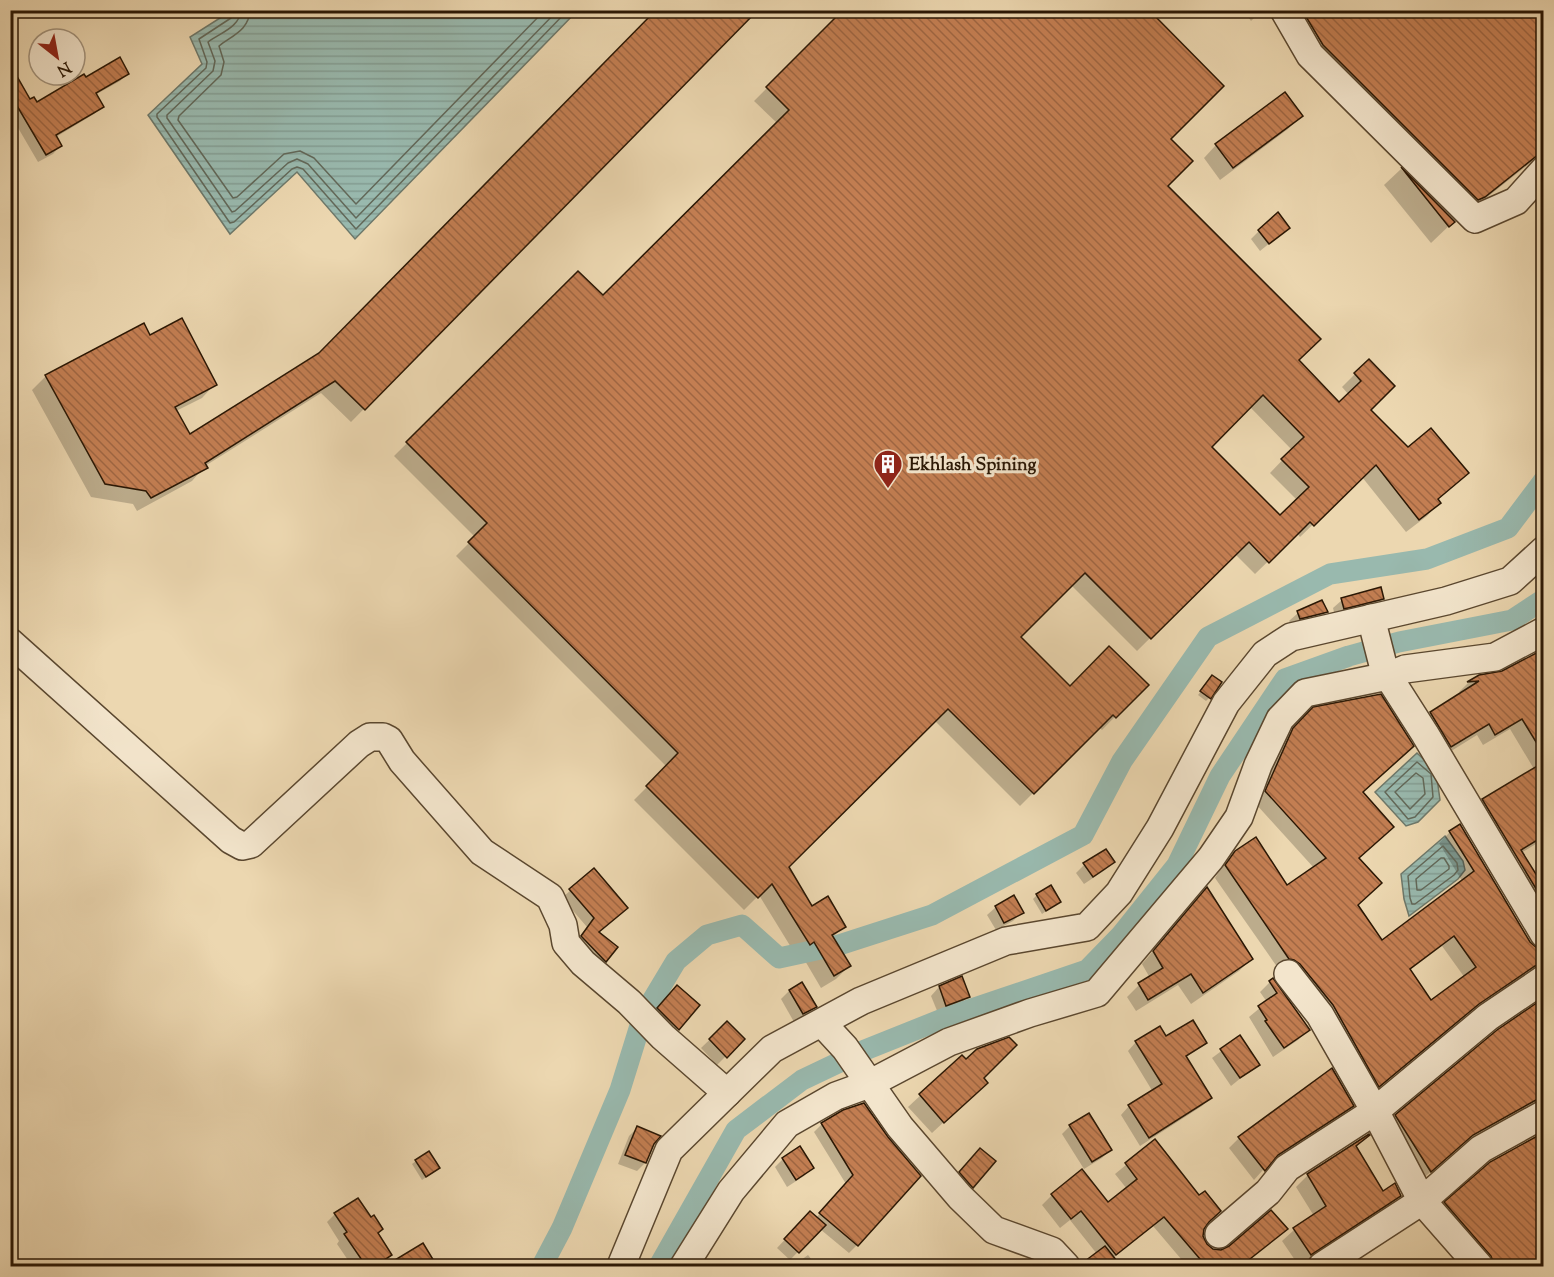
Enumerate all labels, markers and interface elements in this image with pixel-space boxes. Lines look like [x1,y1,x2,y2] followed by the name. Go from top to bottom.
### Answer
[27,27,87,87] north arrow
[52,55,75,81] text: N
[872,448,904,490] building icon: Ekhlash Spining
[909,453,1036,479] place label: Ekhlash Spining

